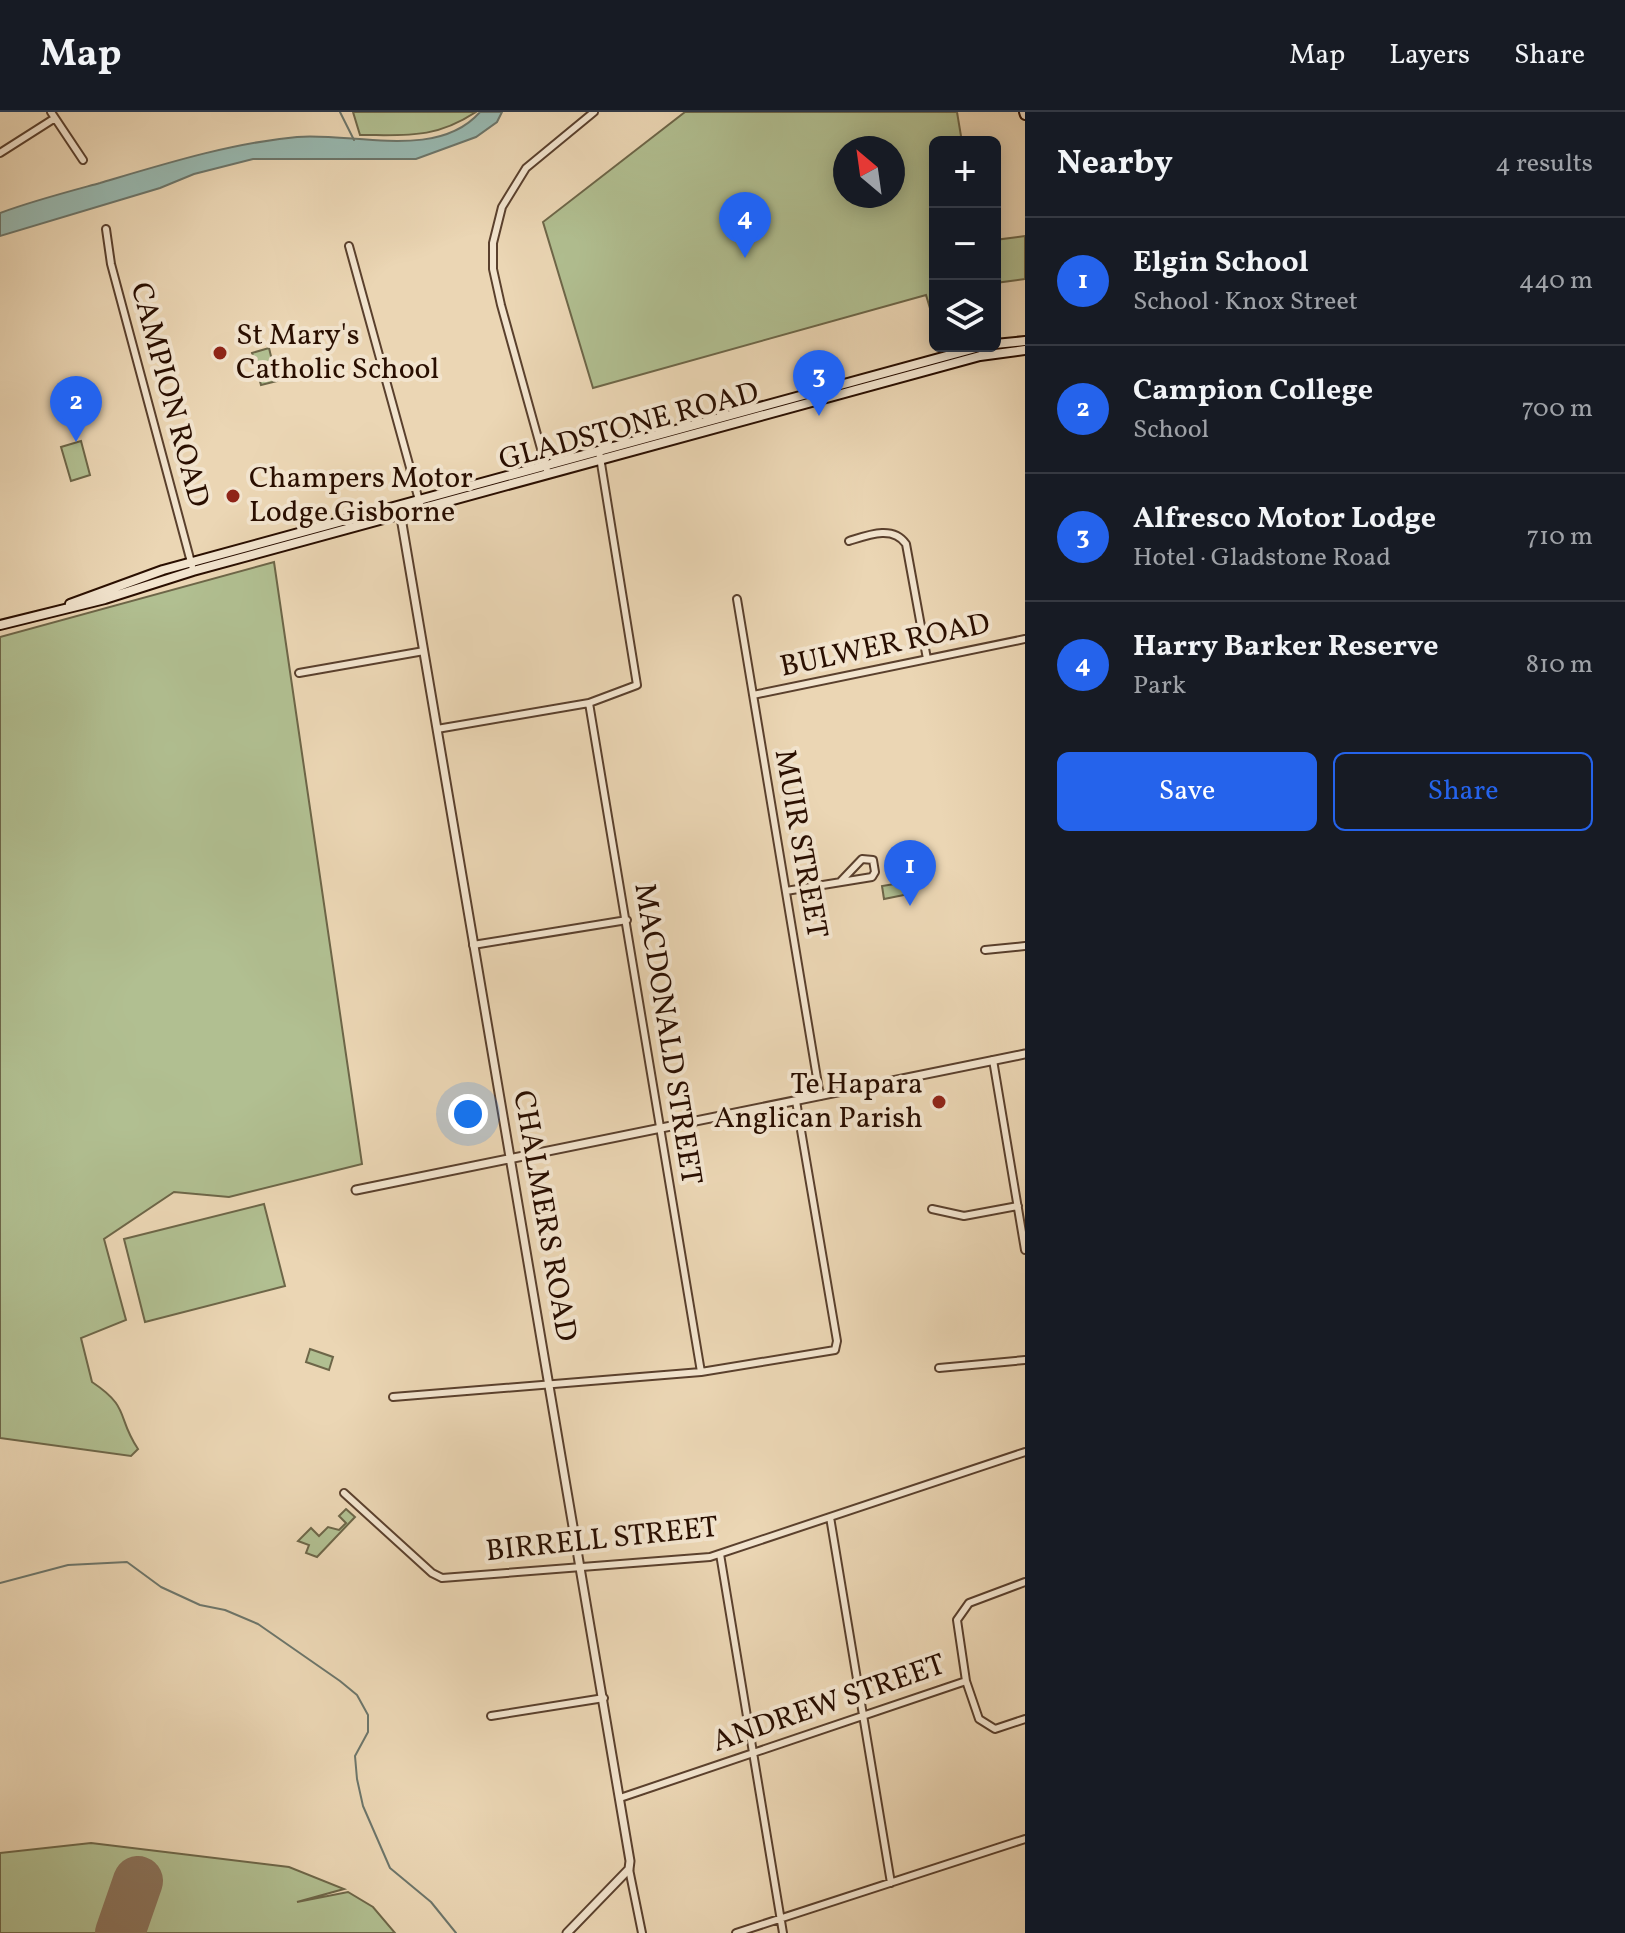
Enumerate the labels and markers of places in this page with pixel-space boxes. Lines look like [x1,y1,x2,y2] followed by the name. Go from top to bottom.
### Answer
[719,192,771,258] pin: 4
[236,315,439,391] place label: St Mary's Catholic School
[211,344,229,362] marker: St Mary's Catholic School
[793,350,845,416] pin: 3
[50,376,102,442] pin: 2
[249,458,473,534] place label: Champers Motor Lodge Gisborne
[224,487,242,505] marker: Champers Motor Lodge Gisborne
[884,840,936,906] pin: 1
[714,1064,923,1140] place label: Te Hapara Anglican Parish
[930,1093,948,1111] marker: Te Hapara Anglican Parish

